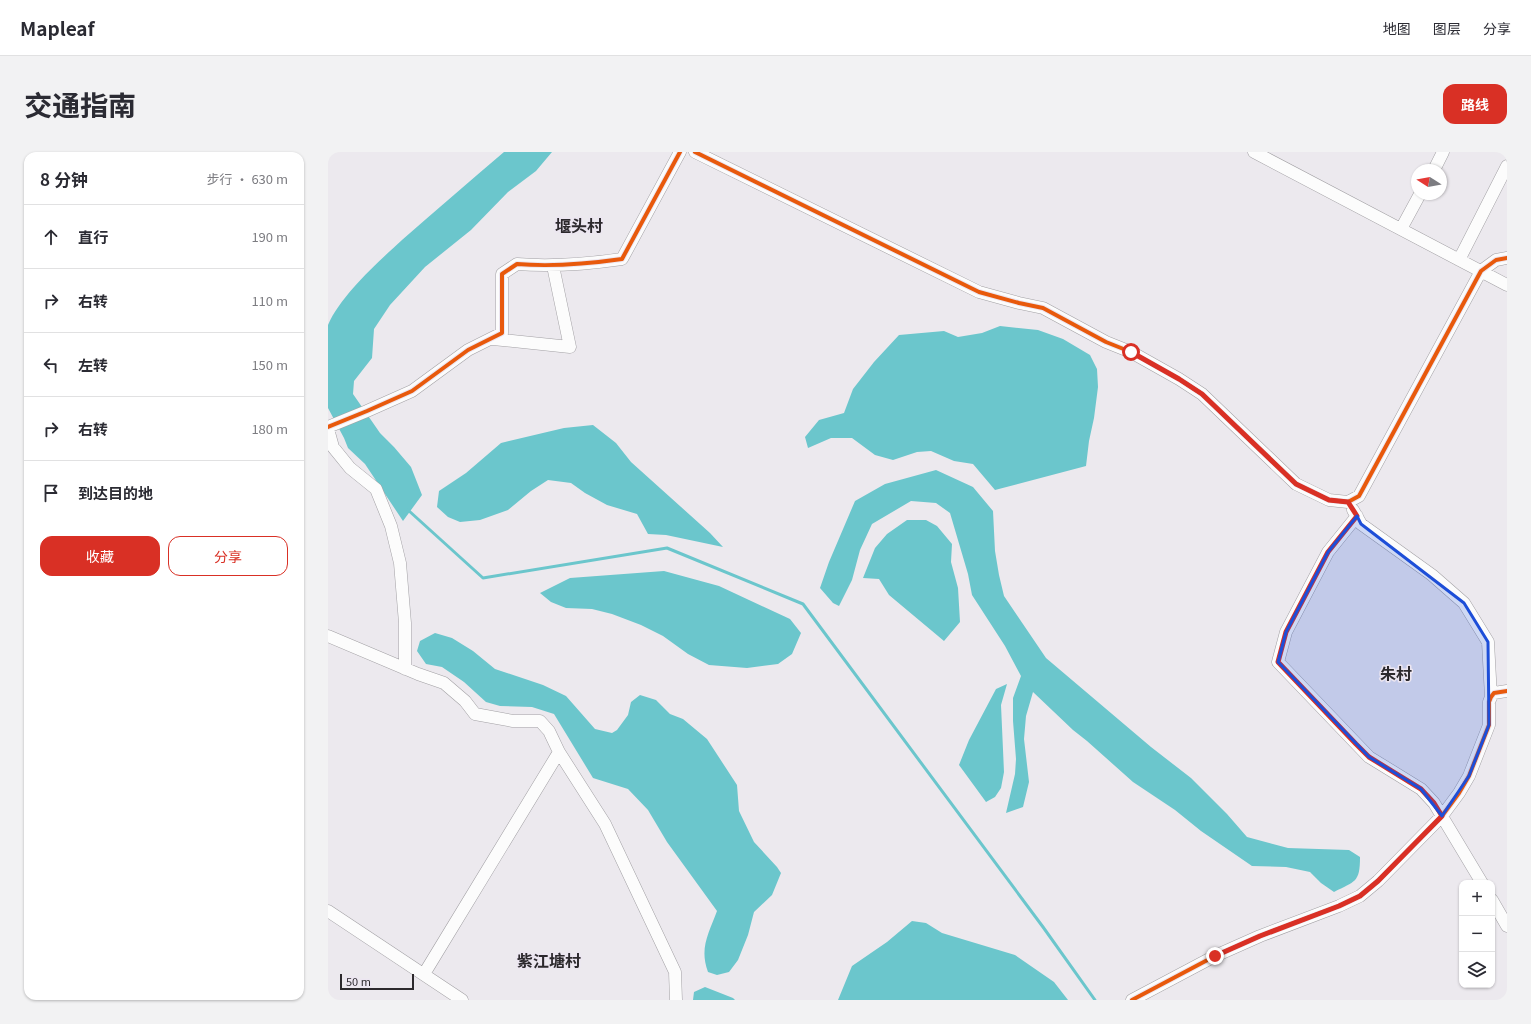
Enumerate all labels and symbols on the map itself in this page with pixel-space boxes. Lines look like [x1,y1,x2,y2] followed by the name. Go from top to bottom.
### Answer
[1411,164,1447,200] north arrow
[555,213,603,237] district label: 堰头村
[1122,343,1140,361] route start
[1380,661,1412,685] district label: 朱村
[1206,947,1224,965] route end
[517,948,581,972] district label: 紫江塘村
[340,972,414,991] scale bar

